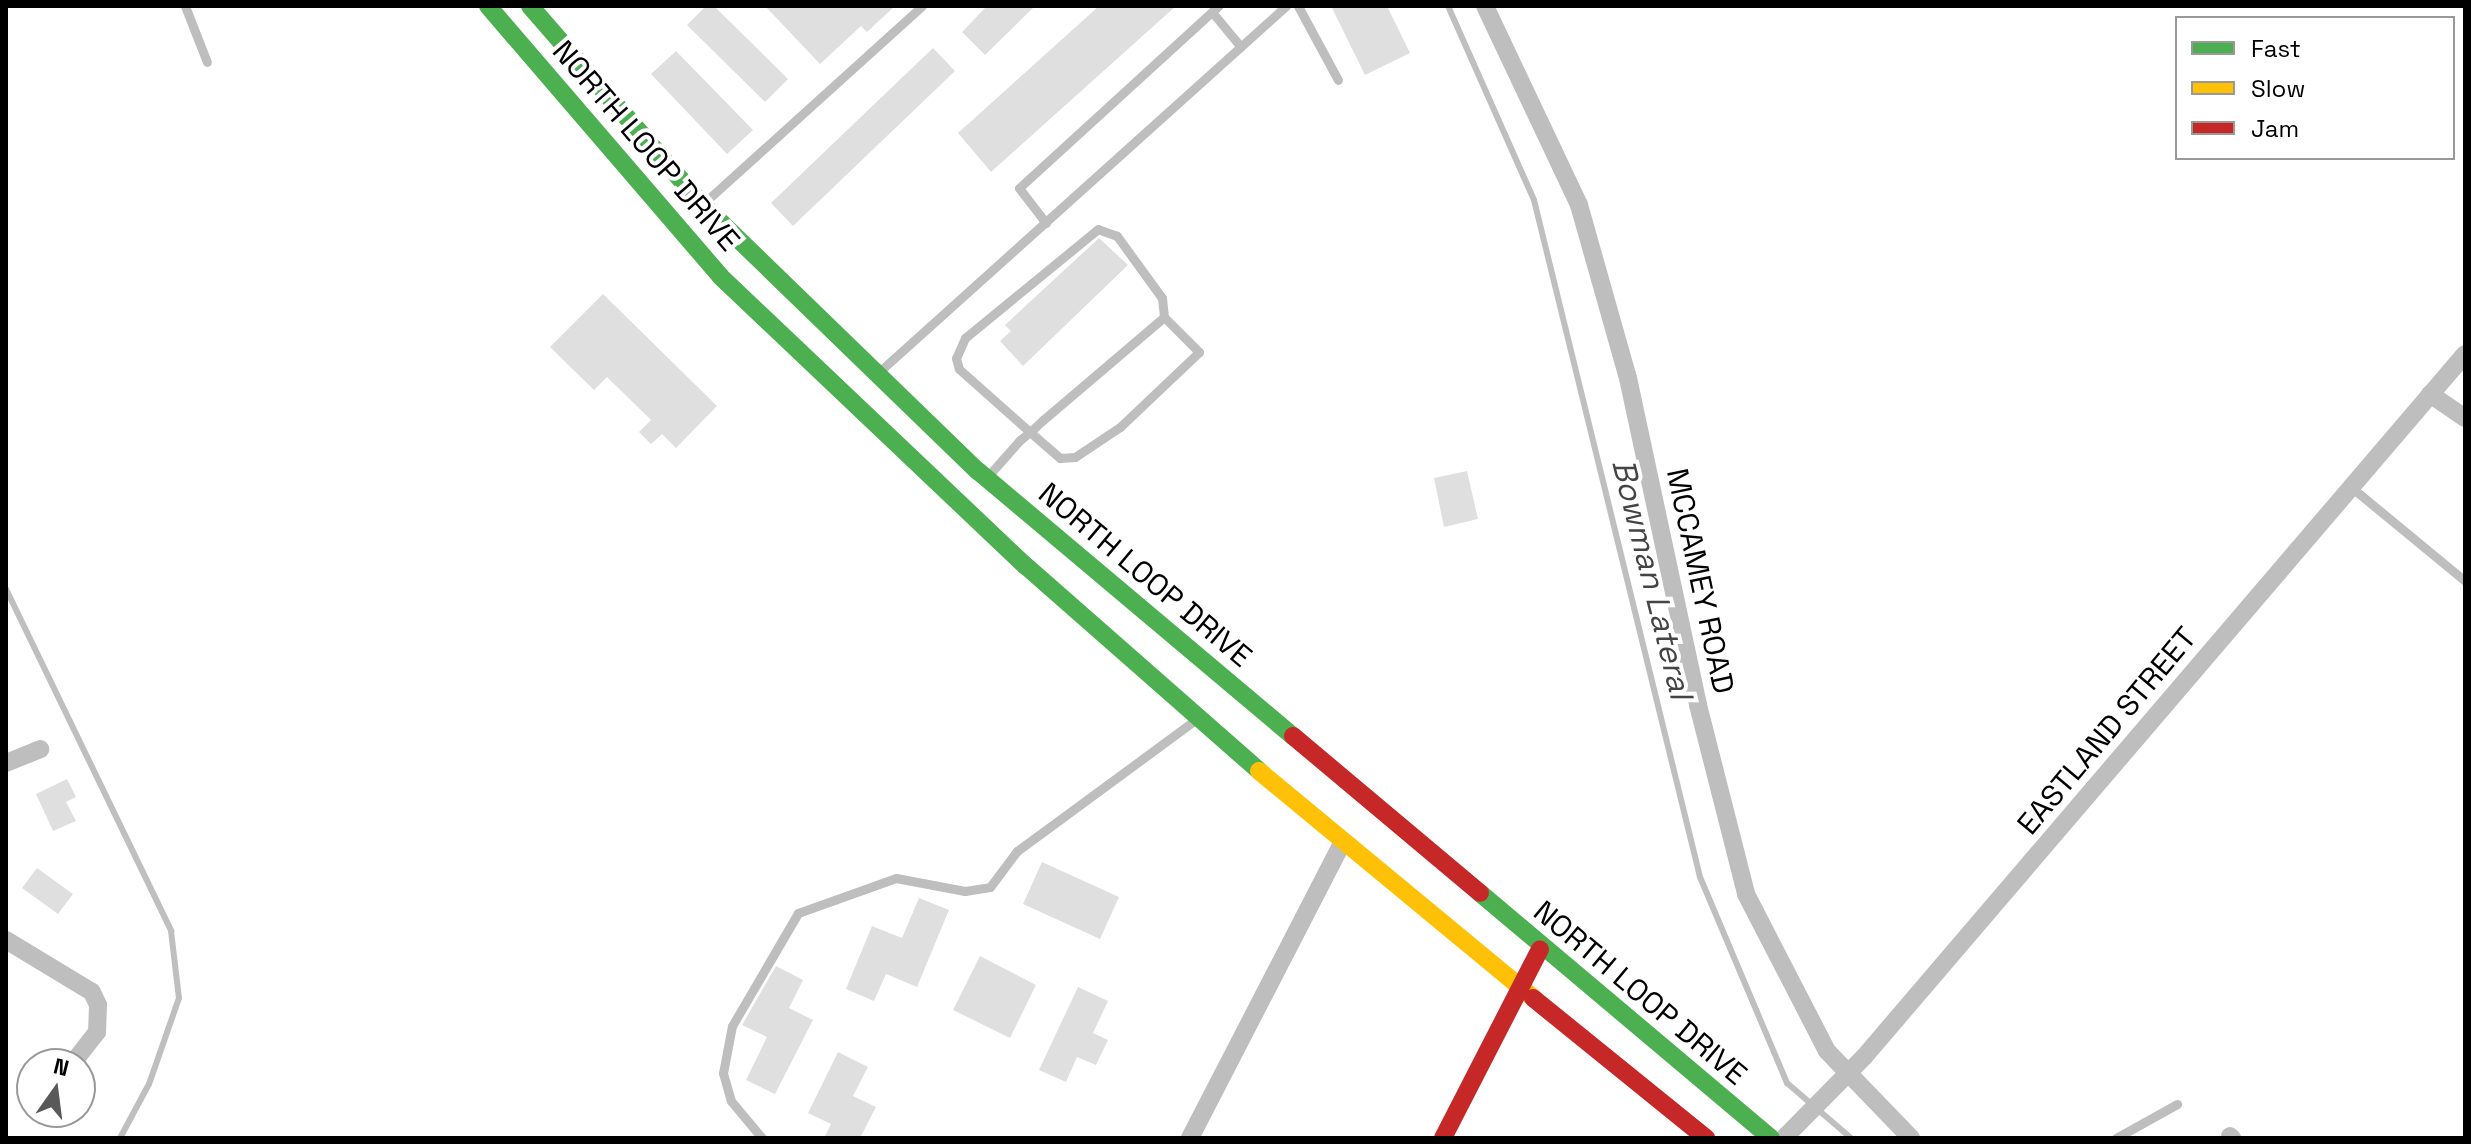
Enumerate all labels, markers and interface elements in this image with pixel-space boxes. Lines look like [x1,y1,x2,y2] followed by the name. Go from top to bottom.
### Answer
[2175,16,2455,160] legend
[545,33,747,259] street label: NORTH LOOP DRIVE
[2251,33,2301,64] text: Fast
[2251,73,2305,104] text: Slow
[2251,113,2299,144] text: Jam
[1604,455,1700,703] water label: Bowman Lateral
[1659,465,1741,697] street label: MCCAMEY ROAD
[1031,475,1259,675] street label: NORTH LOOP DRIVE
[2010,620,2204,842] street label: EASTLAND STREET
[1526,893,1754,1093] street label: NORTH LOOP DRIVE
[16,1048,96,1128] north arrow
[51,1051,72,1082] text: N

